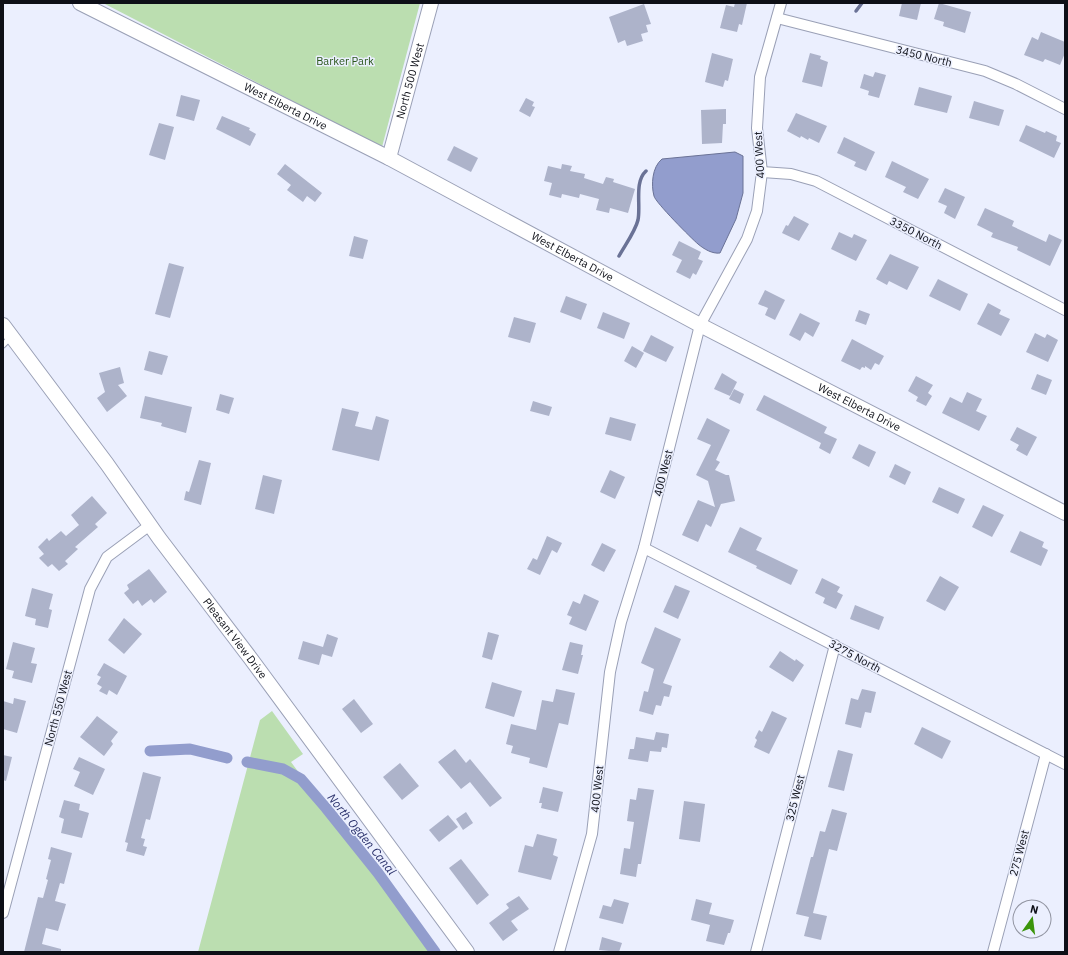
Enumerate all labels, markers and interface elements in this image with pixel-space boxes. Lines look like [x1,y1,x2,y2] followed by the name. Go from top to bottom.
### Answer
[393,41,427,120] street label: North 500 West
[895,42,953,70] street label: 3450 North
[316,54,374,68] park label: Barker Park
[242,79,330,133] street label: West Elberta Drive
[751,131,767,179] street label: 400 West
[887,214,945,252] street label: 3350 North
[529,229,616,284] street label: West Elberta Drive
[816,380,903,434] street label: West Elberta Drive
[650,448,676,498] street label: 400 West
[200,595,270,681] street label: Pleasant View Drive
[826,636,884,676] street label: 3275 North
[41,668,75,747] street label: North 550 West
[588,765,606,813] street label: 400 West
[782,773,808,823] street label: 325 West
[324,790,400,878] water label: North Ogden Canal
[1006,828,1032,878] street label: 275 West
[1012,899,1052,939] north arrow
[1029,902,1040,917] text: N

